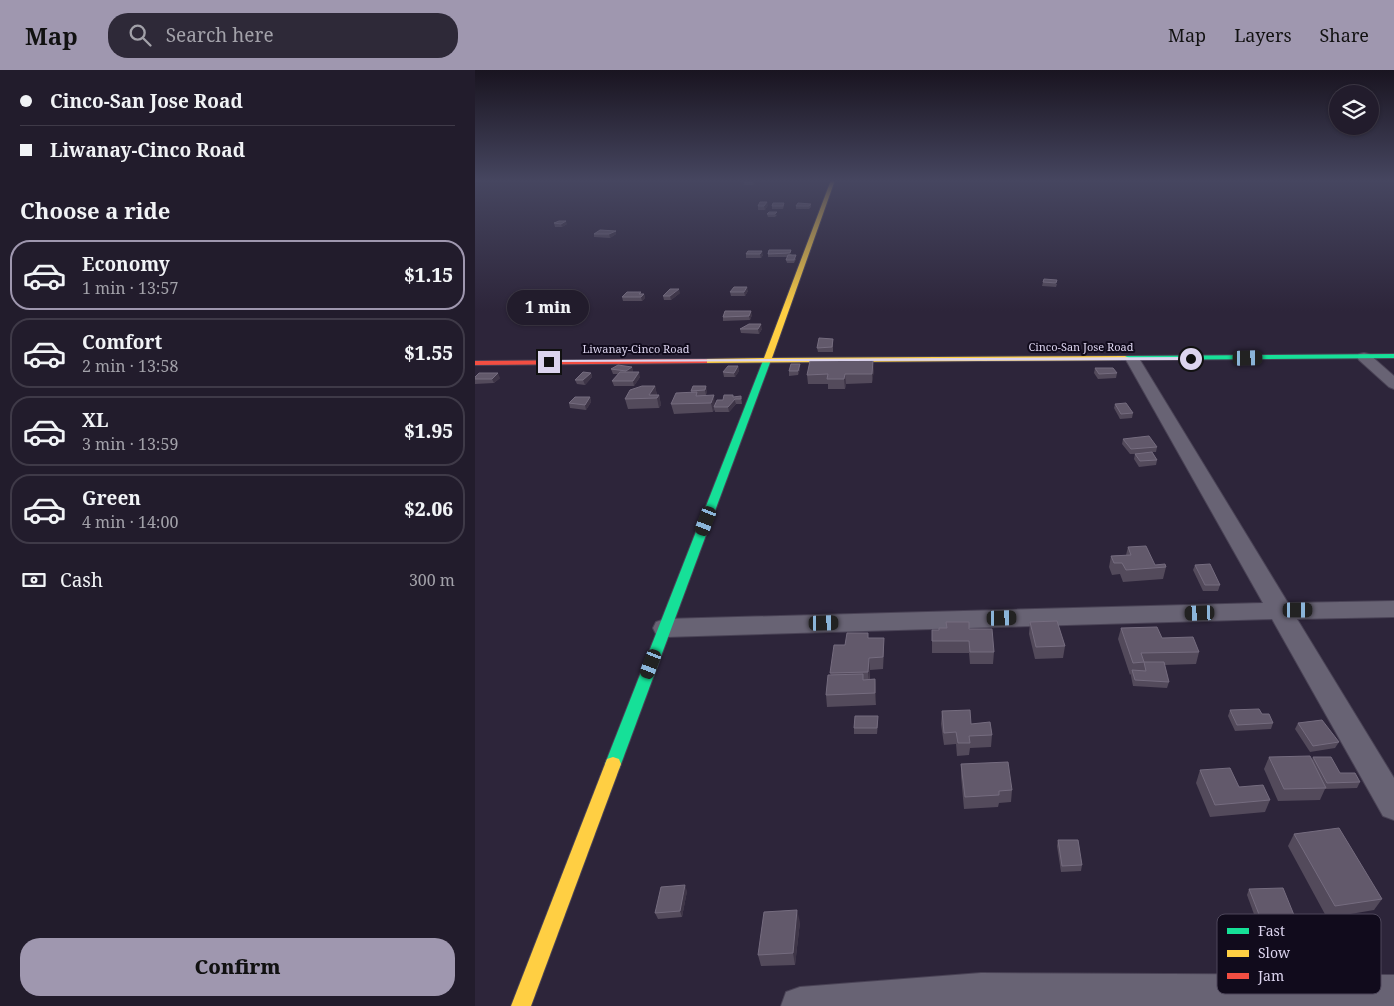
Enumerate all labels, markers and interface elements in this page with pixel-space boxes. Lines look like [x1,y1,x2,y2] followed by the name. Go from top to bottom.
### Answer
[108,13,458,58] search box
[25,19,78,52] text: Map
[126,21,154,49] icon: search
[166,22,274,48] text: Search here
[1168,23,1206,47] text: Map
[1234,23,1292,47] text: Layers
[1320,23,1369,47] text: Share
[1329,85,1379,135] map controls
[1329,85,1379,135] button: layers
[50,88,243,114] text: Cinco-San Jose Road
[50,137,245,163] text: Liwanay-Cinco Road
[20,195,170,225] text: Choose a ride
[82,251,170,277] text: Economy
[22,253,67,298] icon: car
[404,262,453,288] text: $1.15
[82,277,178,299] text: 1 min · 13:57
[508,290,590,324] callout: 1 min
[525,296,571,318] text: 1 min
[82,329,162,355] text: Comfort
[22,331,67,376] icon: car
[1028,339,1134,354] street label: Cinco-San Jose Road
[404,340,453,366] text: $1.55
[582,341,690,356] street label: Liwanay-Cinco Road
[1180,348,1202,370] route start
[1232,350,1263,366] car
[538,351,560,373] route end
[82,355,178,377] text: 2 min · 13:58
[82,407,108,433] text: XL
[22,409,67,454] icon: car
[404,418,453,444] text: $1.95
[82,433,178,455] text: 3 min · 13:59
[82,485,141,511] text: Green
[22,487,67,532] icon: car
[404,496,453,522] text: $2.06
[693,504,718,538] car
[82,511,178,533] text: 4 min · 14:00
[20,566,48,594] icon: cash
[60,567,103,593] text: Cash
[409,569,455,591] text: 300 m
[1283,603,1313,618] car
[1184,605,1215,621] car
[986,610,1017,626] car
[808,615,839,631] car
[638,647,663,681] car
[1217,914,1381,994] legend
[1258,921,1285,940] text: Fast
[20,938,455,996] button: Confirm
[1258,943,1291,962] text: Slow
[1257,966,1284,985] text: Jam

